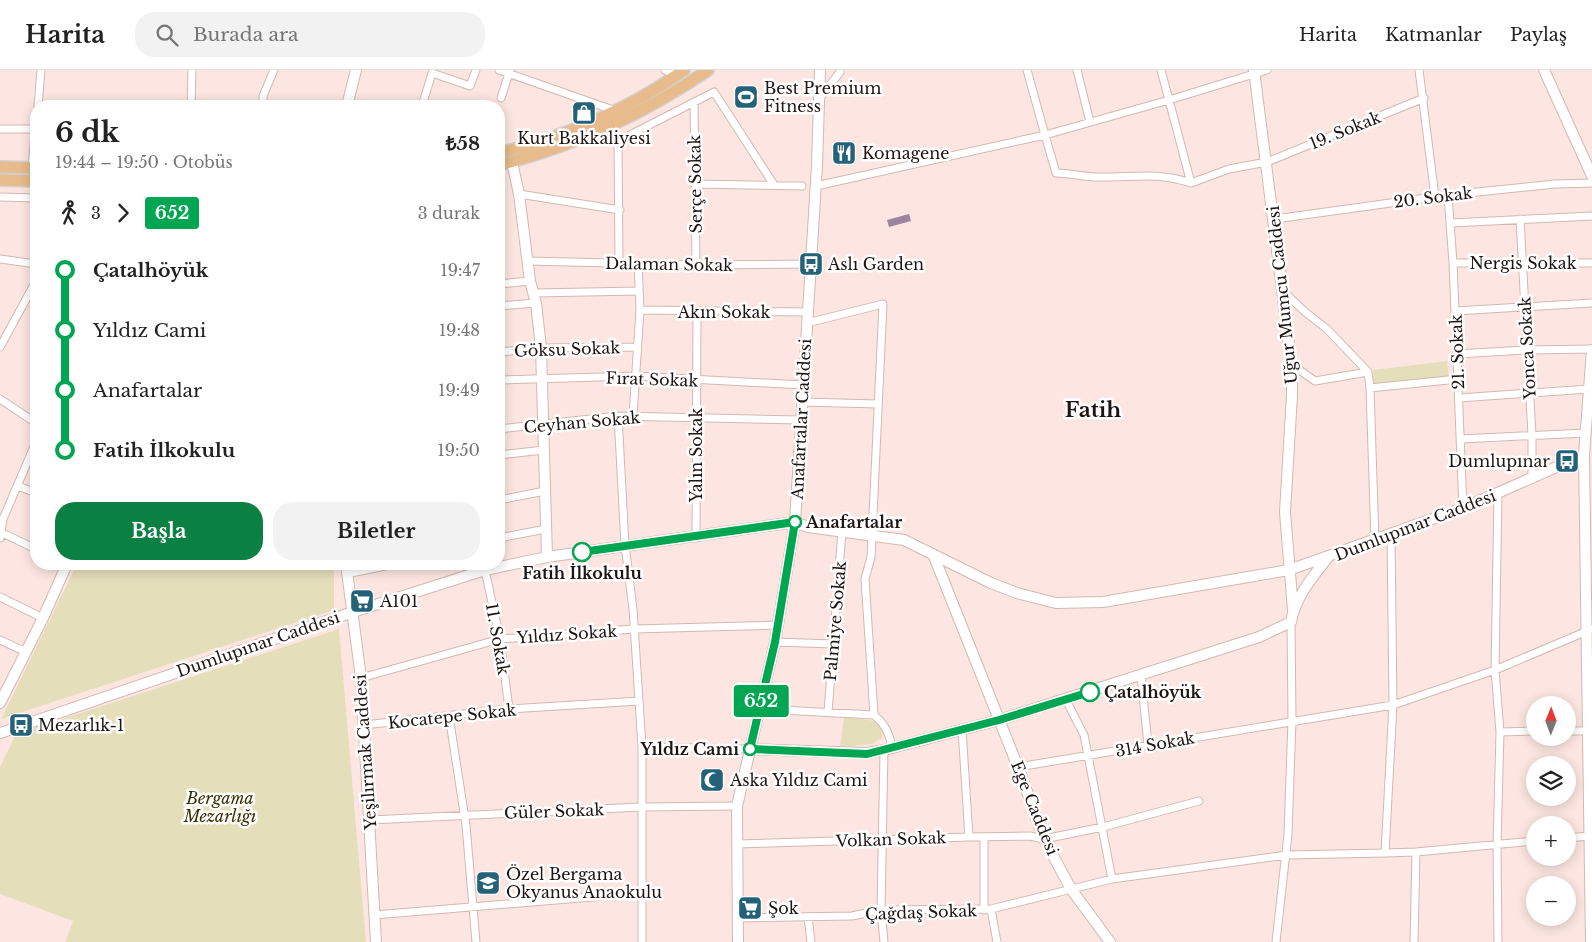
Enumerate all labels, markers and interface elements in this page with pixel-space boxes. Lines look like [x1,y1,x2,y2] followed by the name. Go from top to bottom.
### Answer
[135,12,485,57] search box
[25,20,105,49] text: Harita
[153,21,181,49] icon: search
[193,23,299,46] text: Burada ara
[1299,24,1357,46] text: Harita
[1385,24,1482,46] text: Katmanlar
[1510,24,1567,46] text: Paylaş
[764,78,881,116] place label: Best Premium Fitness
[733,84,759,110] sports icon: Best Premium Fitness
[571,100,597,126] shop icon: Kurt Bakkaliyesi
[1306,107,1384,153] street label: 19. Sokak
[55,115,119,150] text: 6 dk
[517,128,651,148] place label: Kurt Bakkaliyesi
[446,132,480,155] text: ₺58
[684,134,706,233] street label: Serçe Sokak
[831,140,857,166] restaurant icon: Komagene
[862,143,949,163] place label: Komagene
[55,152,233,172] text: 19:44 – 19:50 · Otobüs
[1393,182,1474,212] street label: 20. Sokak
[55,199,83,227] icon: walk
[109,199,137,227] icon: forward
[155,202,189,224] text: 652
[91,203,101,223] text: 3
[418,203,480,223] text: 3 durak
[1263,204,1301,385] street label: Uğur Mumcu Caddesi
[798,251,824,277] bus stop icon: Aslı Garden
[605,253,733,275] street label: Dalaman Sokak
[1469,253,1577,273] street label: Nergis Sokak
[827,254,924,274] place label: Aslı Garden
[93,259,208,282] text: Çatalhöyük
[441,260,480,280] text: 19:47
[1514,296,1540,401] street label: Yonca Sokak
[677,302,770,322] street label: Akın Sokak
[1446,314,1468,390] street label: 21. Sokak
[93,319,206,342] text: Yıldız Cami
[439,320,480,340] text: 19:48
[514,337,621,361] street label: Göksu Sokak
[787,337,815,501] street label: Anafartalar Caddesi
[605,367,699,391] street label: Fırat Sokak
[93,379,202,402] text: Anafartalar
[438,380,480,400] text: 19:49
[1065,397,1121,423] district label: Fatih
[523,407,641,437] street label: Ceyhan Sokak
[686,408,706,503] street label: Yalın Sokak
[93,439,235,462] text: Fatih İlkokulu
[438,440,480,460] text: 19:50
[1554,448,1580,474] bus stop icon: Dumlupınar
[1448,451,1550,471] place label: Dumlupınar
[1332,485,1499,565] street label: Dumlupınar Caddesi
[55,502,263,560] button: Başla
[273,502,480,560] button: Biletler
[805,512,902,532] place label: Anafartalar
[788,515,802,529] marker: Anafartalar
[572,542,592,562] marker: Fatih İlkokulu
[820,560,850,682] street label: Palmiye Sokak
[522,563,642,583] place label: Fatih İlkokulu
[349,588,375,614] supermarket icon: A101
[379,591,418,611] place label: A101
[482,602,514,677] street label: 11. Sokak
[174,607,343,681] street label: Dumlupınar Caddesi
[515,621,618,648] street label: Yıldız Sokak
[350,673,380,831] street label: Yeşilırmak Caddesi
[1080,682,1100,702] marker: Çatalhöyük
[1104,682,1202,702] place label: Çatalhöyük
[732,685,790,717] line badge: 652
[744,690,778,712] text: 652
[1526,696,1576,746] north arrow
[1526,696,1576,926] map controls
[387,699,517,733] street label: Kocatepe Sokak
[8,712,34,738] bus stop icon: Mezarlık-1
[38,715,124,735] place label: Mezarlık-1
[1114,727,1196,761] street label: 314 Sokak
[639,739,739,759] place label: Yıldız Cami
[743,742,757,756] marker: Yıldız Cami
[1526,756,1576,806] button: layers
[1007,758,1063,859] street label: Ege Caddesi
[699,767,725,793] mosque icon: Aska Yıldız Cami
[729,770,868,790] place label: Aska Yıldız Cami
[183,788,256,826] park label: Bergama Mezarlığı
[504,799,605,823] street label: Güler Sokak
[1526,816,1576,866] button: +
[834,827,947,851] street label: Volkan Sokak
[506,864,662,902] place label: Özel Bergama Okyanus Anaokulu
[475,870,501,896] school or university icon: Özel Bergama Okyanus Anaokulu
[1526,876,1576,926] button: −
[737,895,763,921] supermarket icon: Şok
[768,898,799,918] place label: Şok
[865,900,977,924] street label: Çağdaş Sokak

